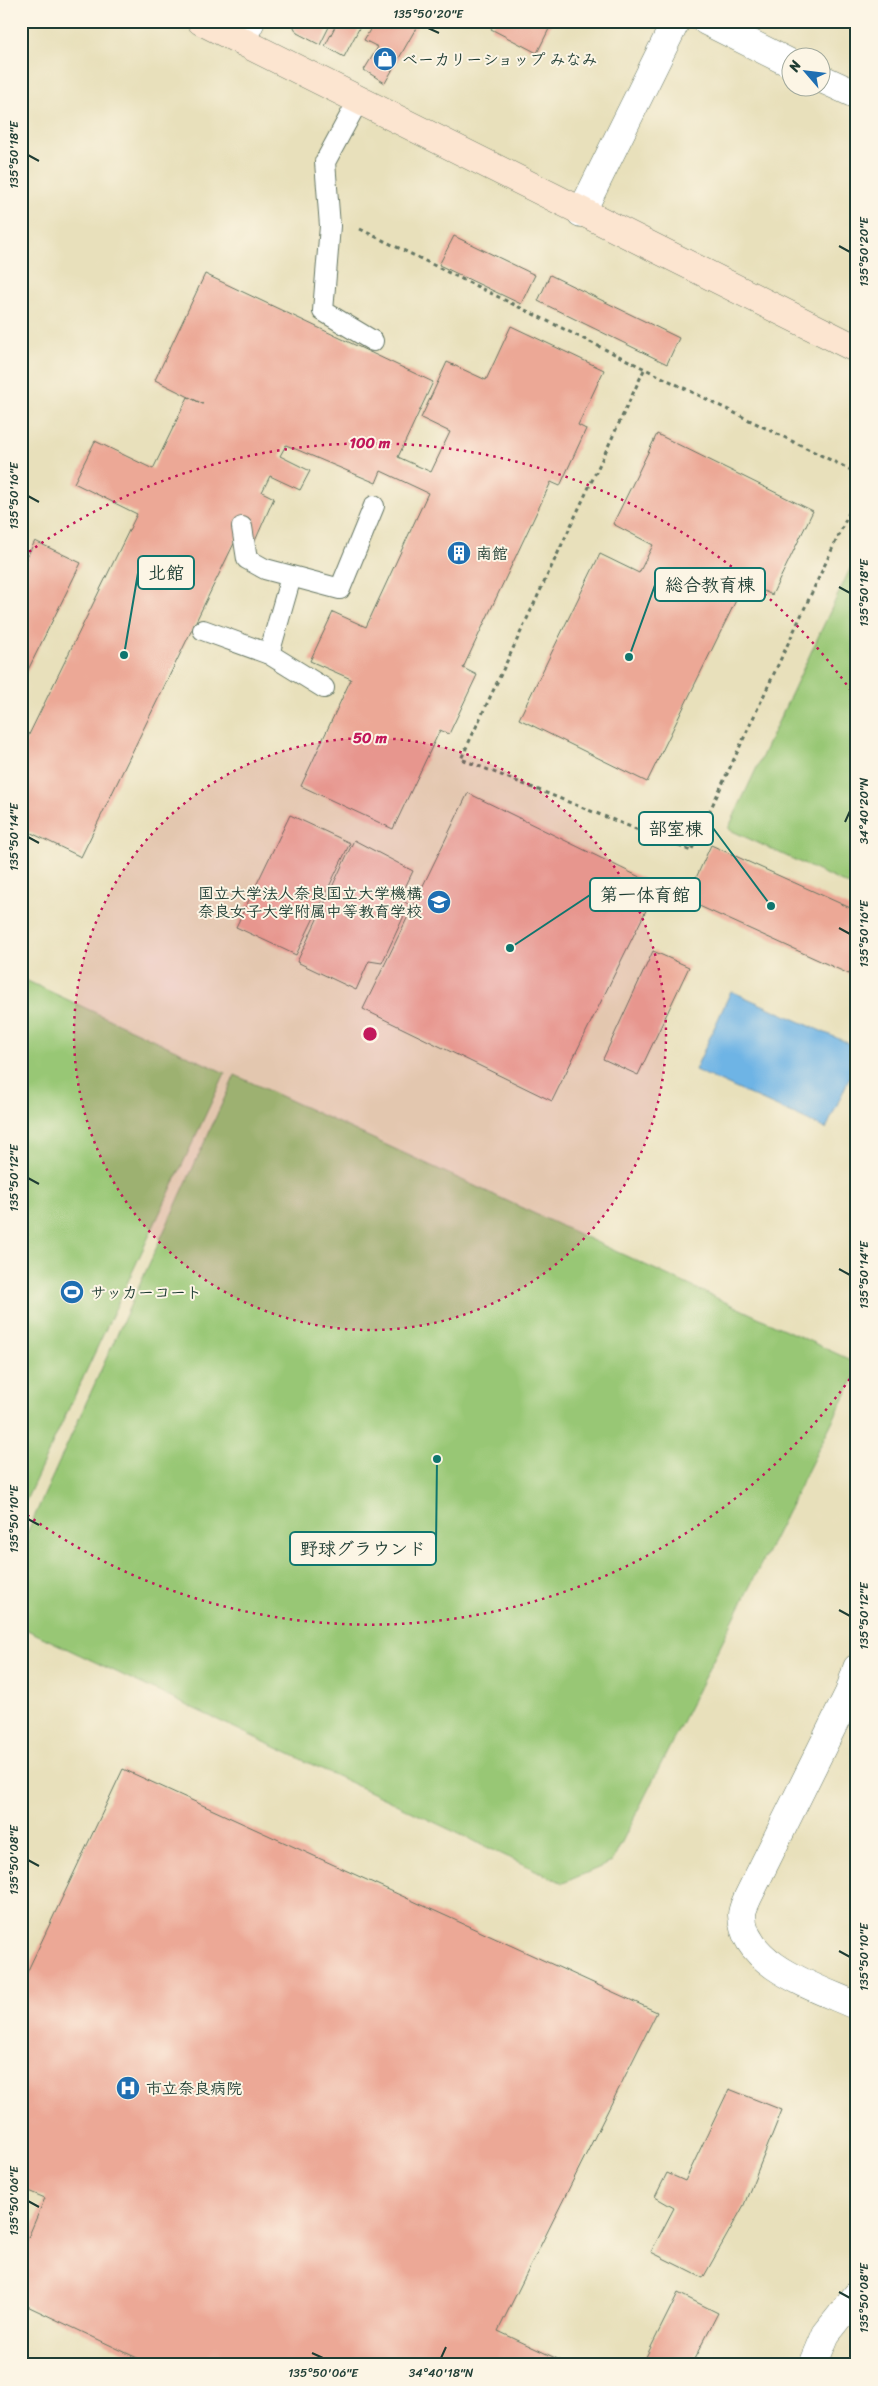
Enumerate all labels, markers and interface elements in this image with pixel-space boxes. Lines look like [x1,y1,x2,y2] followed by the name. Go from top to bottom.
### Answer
[393,3,464,25] text: 135°50'20"E
[402,45,598,74] place label: ベーカリーショップ みなみ
[372,46,398,72] shop icon: ベーカリーショップ みなみ
[780,48,830,98] north arrow
[781,56,808,77] text: N
[3,120,25,189] text: 135°50'18"E
[853,216,875,287] text: 135°50'20"E
[350,430,391,456] text: 100 m
[3,461,25,530] text: 135°50'16"E
[476,539,508,568] place label: 南館
[446,540,472,566] building icon: 南館
[138,556,194,589] callout: 北館
[148,557,184,589] text: 北館
[853,558,875,627] text: 135°50'18"E
[655,568,765,601] callout: 総合教育棟
[665,569,755,601] text: 総合教育棟
[353,725,388,751] text: 50 m
[853,777,875,844] text: 34°40'20"N
[3,802,25,871] text: 135°50'14"E
[639,812,713,845] callout: 部室棟
[649,813,703,845] text: 部室棟
[590,878,700,911] callout: 第一体育館
[198,879,423,926] place label: 国立大学法人奈良国立大学機構 奈良女子大学附属中等教育学校
[600,879,690,911] text: 第一体育館
[426,889,452,915] school or university icon: 国立大学法人奈良国立大学機構 奈良女子大学附属中等教育学校
[853,899,875,968] text: 135°50'16"E
[361,1025,379,1043] centre of rings
[3,1143,25,1212] text: 135°50'12"E
[853,1240,875,1309] text: 135°50'14"E
[90,1278,202,1307] place label: サッカーコート
[59,1279,85,1305] sports icon: サッカーコート
[3,1484,25,1553] text: 135°50'10"E
[290,1532,436,1565] callout: 野球グラウンド
[300,1533,426,1565] text: 野球グラウンド
[853,1581,875,1650] text: 135°50'12"E
[3,1824,25,1895] text: 135°50'08"E
[853,1922,875,1991] text: 135°50'10"E
[146,2074,242,2103] place label: 市立奈良病院
[115,2075,141,2101] hospital icon: 市立奈良病院
[3,2165,25,2236] text: 135°50'06"E
[853,2262,875,2333] text: 135°50'08"E
[288,2362,359,2384] text: 135°50'06"E
[409,2362,474,2384] text: 34°40'18"N

